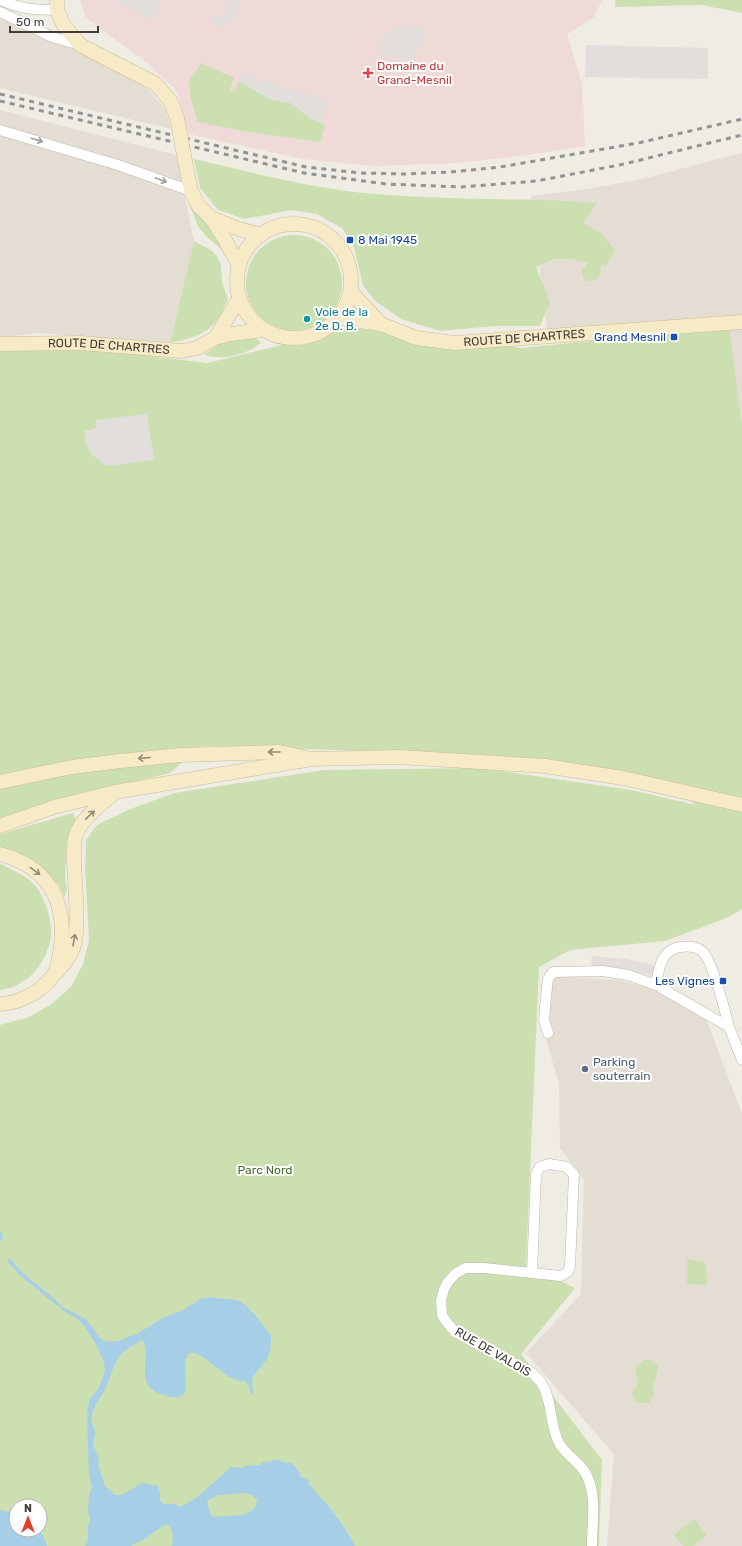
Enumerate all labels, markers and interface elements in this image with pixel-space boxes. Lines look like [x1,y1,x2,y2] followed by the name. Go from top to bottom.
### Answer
[10,8,98,34] scale bar
[16,15,44,29] text: 50 m
[377,59,452,87] place label: Domaine du Grand-Mesnil
[362,67,374,79] marker: Domaine du Grand-Mesnil
[31,137,44,145] one-way arrow
[155,177,167,185] one-way arrow
[358,233,417,247] place label: 8 Mai 1945
[345,235,355,245] marker: 8 Mai 1945
[315,305,368,333] place label: Voie de la 2e D. B.
[302,314,312,324] marker: Voie de la 2e D. B.
[463,326,586,349] street label: ROUTE DE CHARTRES
[594,330,666,344] place label: Grand Mesnil
[669,332,679,342] marker: Grand Mesnil
[48,336,170,357] street label: ROUTE DE CHARTRES
[268,748,281,756] one-way arrow
[138,755,151,762] one-way arrow
[85,810,95,820] one-way arrow
[29,867,40,876] one-way arrow
[71,934,79,947] one-way arrow
[655,974,715,988] place label: Les Vignes
[718,976,728,986] marker: Les Vignes
[593,1055,650,1083] place label: Parking souterrain
[580,1064,590,1074] marker: Parking souterrain
[237,1163,293,1177] park label: Parc Nord
[452,1325,534,1379] street label: RUE DE VALOIS
[8,1498,48,1538] north arrow
[24,1502,32,1515] text: N

